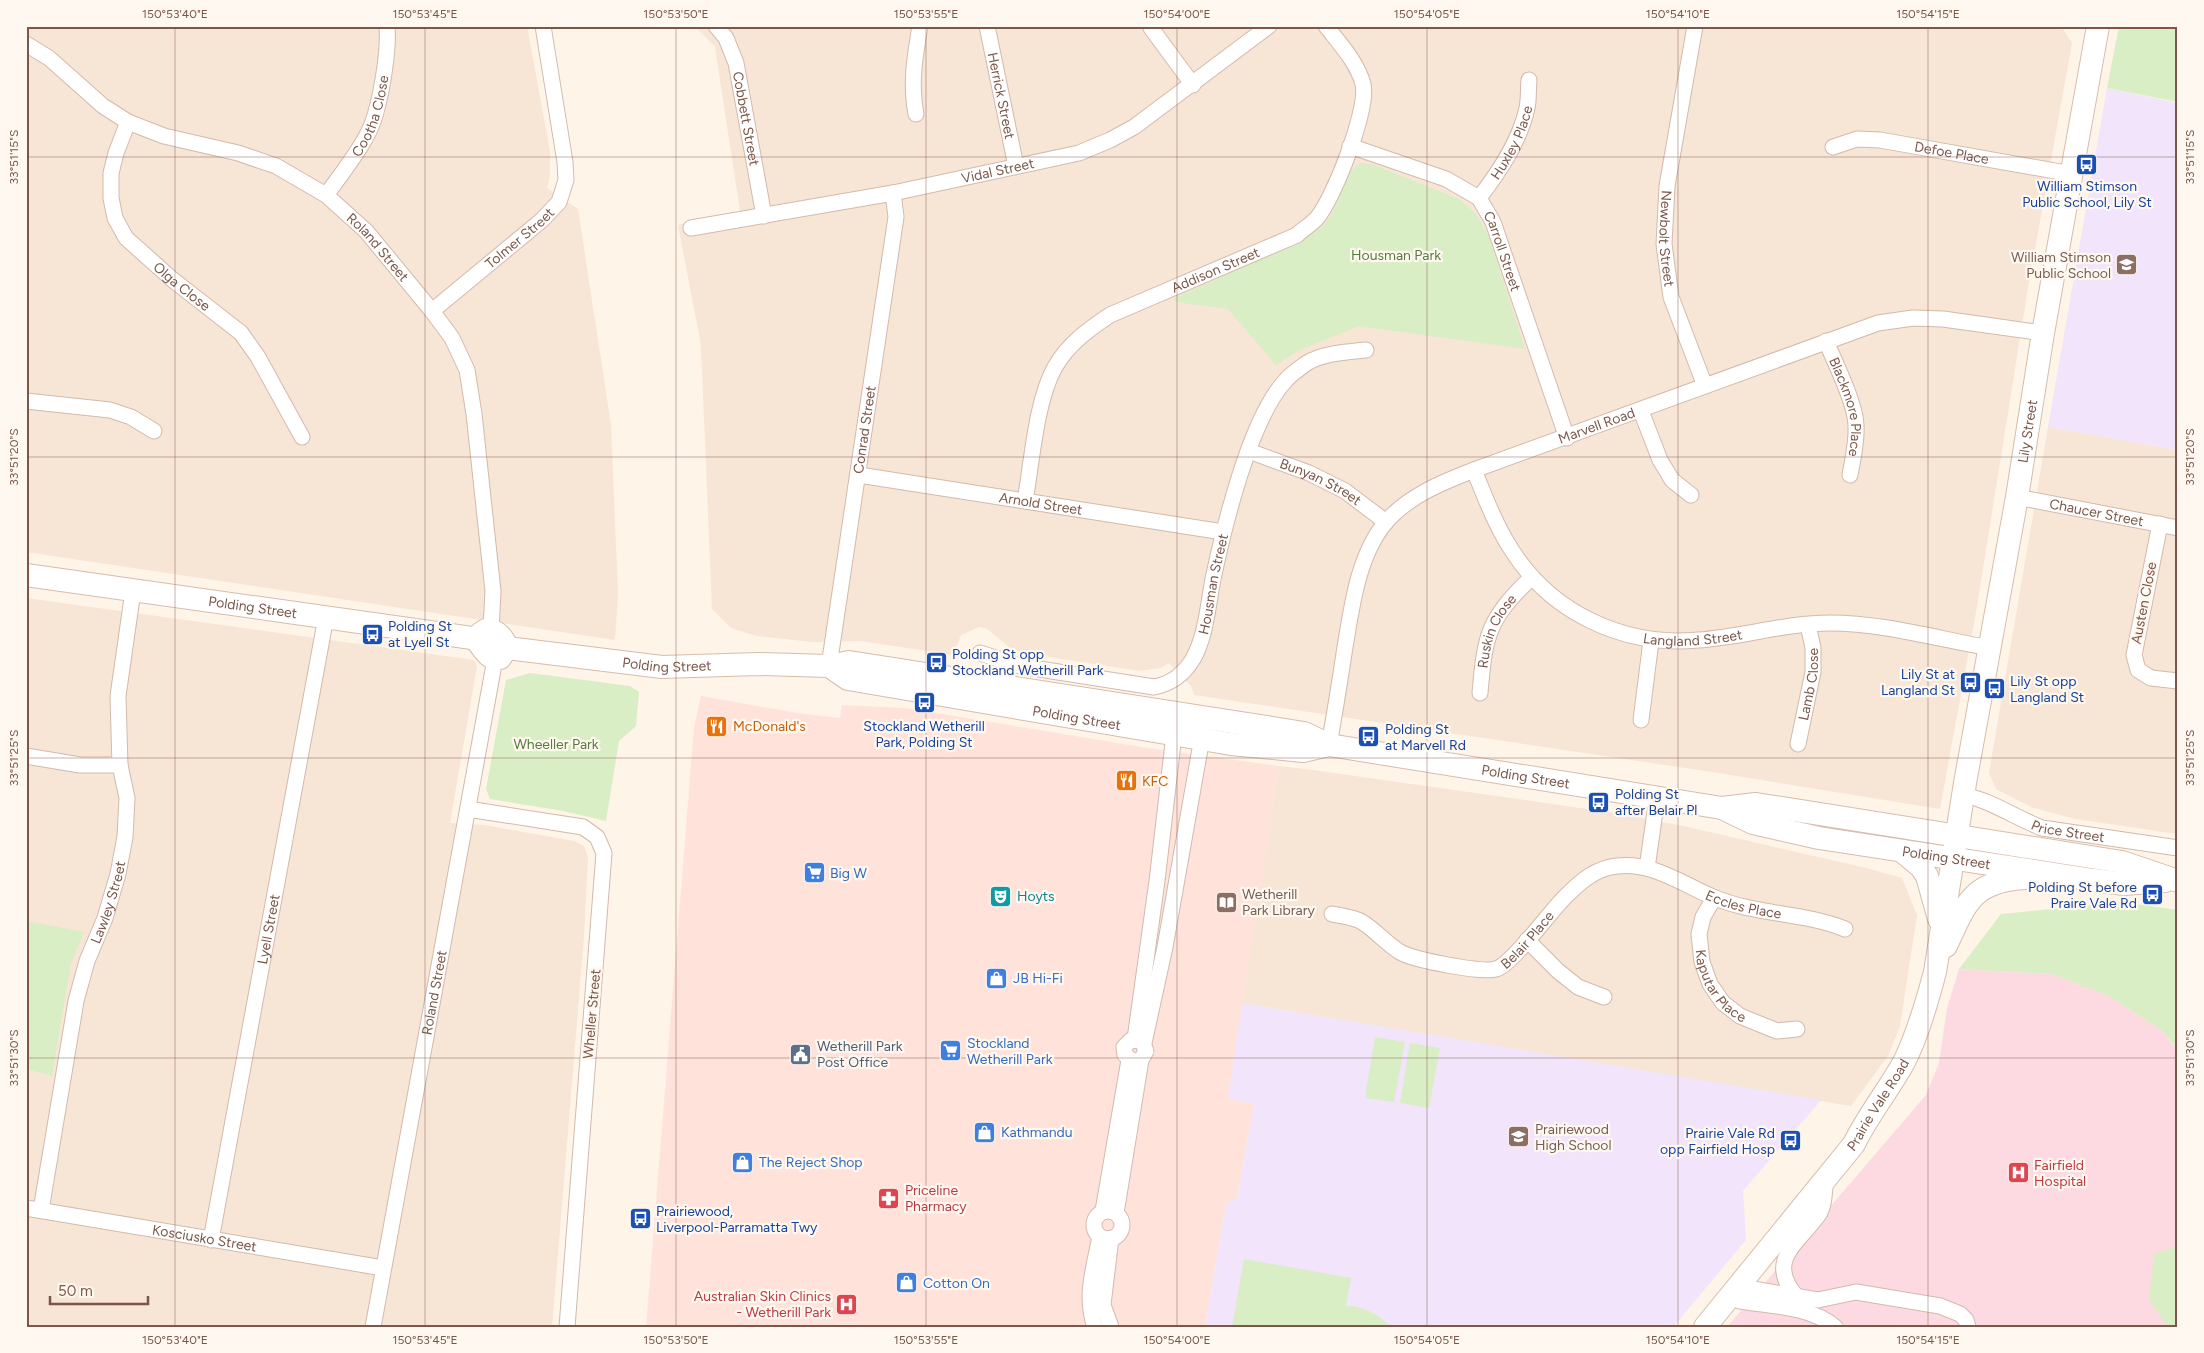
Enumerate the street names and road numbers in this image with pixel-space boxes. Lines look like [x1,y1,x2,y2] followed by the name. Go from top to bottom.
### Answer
[984,51,1019,140] street label: Herrick Street
[729,70,763,167] street label: Cobbett Street
[348,74,392,160] street label: Cootha Close
[1487,104,1536,183] street label: Huxley Place
[1913,138,1990,168] street label: Defoe Place
[960,154,1036,187] street label: Vidal Street
[1656,190,1678,288] street label: Newbolt Street
[482,204,558,272] street label: Tolmer Street
[1480,208,1525,293] street label: Carroll Street
[343,209,412,285] street label: Roland Street
[1169,244,1262,296] street label: Addison Street
[150,258,214,315] street label: Olga Close
[1826,355,1865,458] street label: Blackmore Place
[849,384,879,475] street label: Conrad Street
[2014,398,2041,464] street label: Lily Street
[1556,404,1637,447] street label: Marvell Road
[1278,455,1365,509] street label: Bunyan Street
[998,489,1084,518] street label: Arnold Street
[2048,495,2145,530] street label: Chaucer Street
[1195,532,1232,636] street label: Housman Street
[2128,560,2160,646] street label: Austen Close
[1474,590,1520,669] street label: Ruskin Close
[207,592,298,622] street label: Polding Street
[1642,626,1743,649] street label: Langland Street
[1795,647,1822,722] street label: Lamb Close
[621,654,712,676] street label: Polding Street
[1031,702,1122,734] street label: Polding Street
[1480,761,1571,792] street label: Polding Street
[2029,816,2106,846] street label: Price Street
[1901,842,1992,873] street label: Polding Street
[87,860,129,946] street label: Lawley Street
[1703,886,1783,922] street label: Eccles Place
[254,893,283,966] street label: Lyell Street
[1497,907,1558,972] street label: Belair Place
[418,949,450,1036] street label: Roland Street
[1692,949,1749,1026] street label: Kaputar Place
[580,968,604,1060] street label: Wheller Street
[1843,1056,1913,1154] street label: Prairie Vale Road
[151,1221,258,1255] street label: Kosciusko Street

